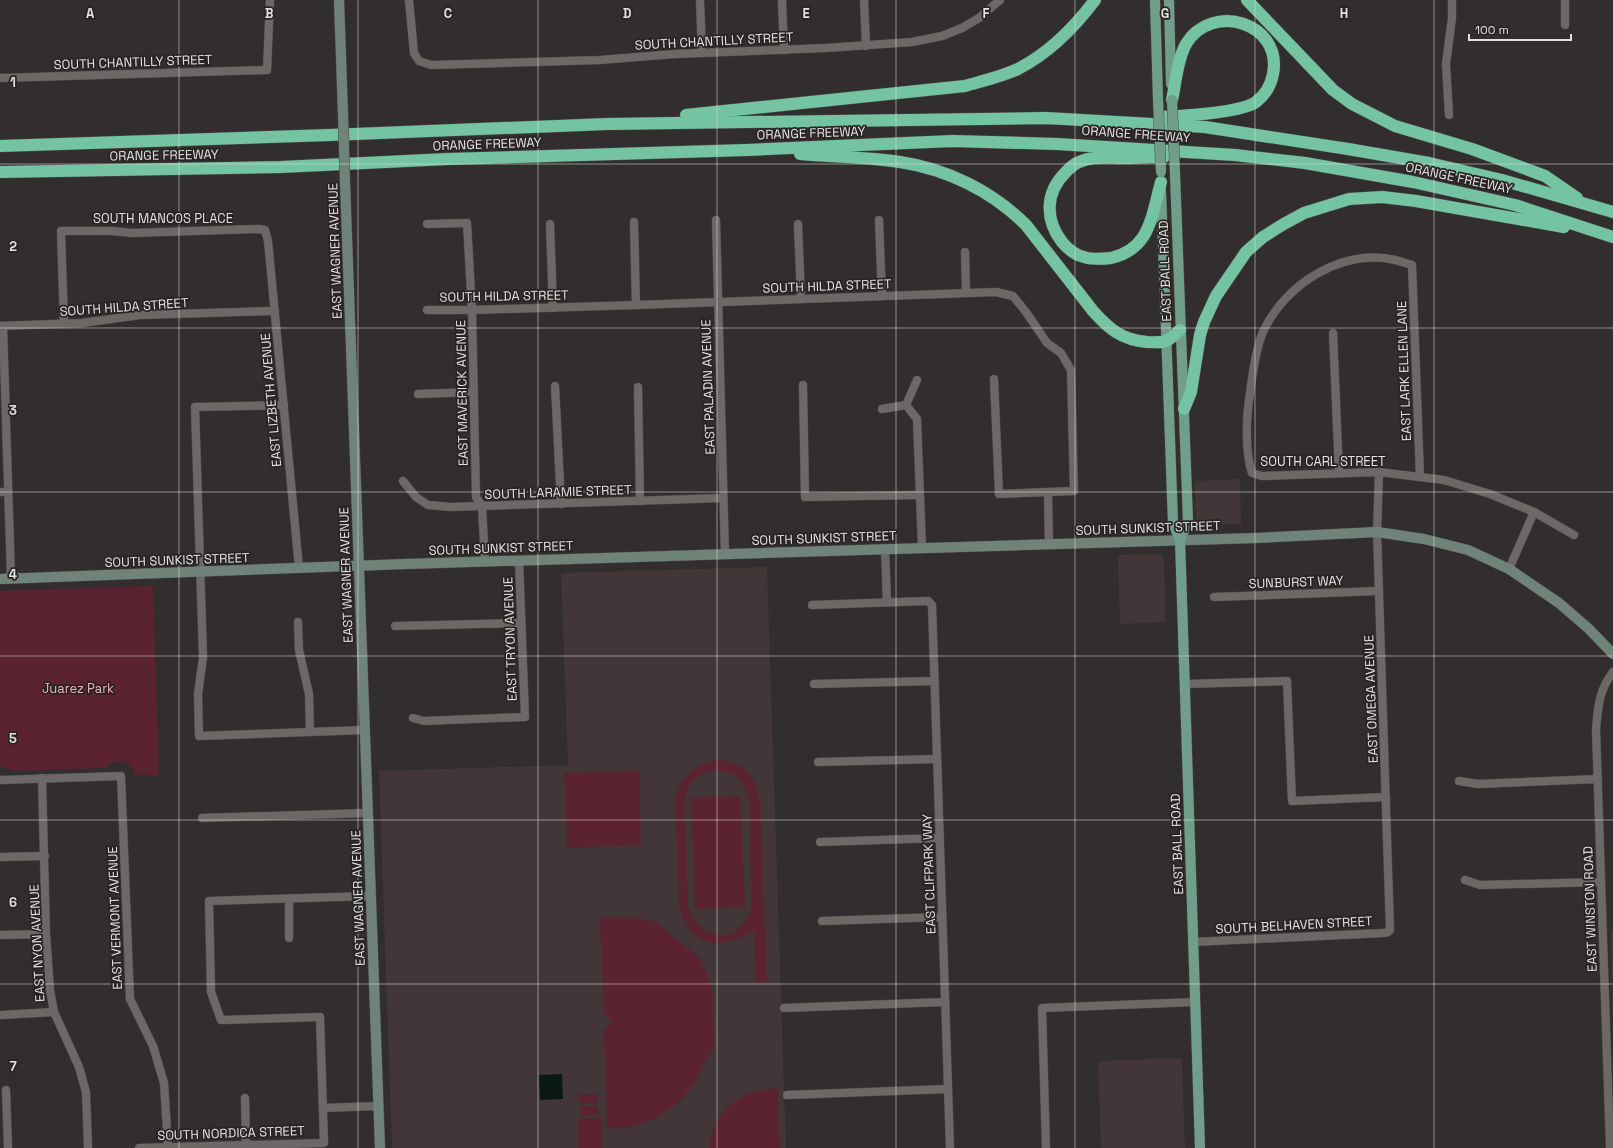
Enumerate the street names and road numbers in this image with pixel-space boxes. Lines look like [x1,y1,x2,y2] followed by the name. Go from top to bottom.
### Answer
[634,28,794,54] street label: SOUTH CHANTILLY STREET
[53,51,213,73] street label: SOUTH CHANTILLY STREET
[1081,122,1191,146] street label: ORANGE FREEWAY
[756,123,866,143] street label: ORANGE FREEWAY
[432,134,542,154] street label: ORANGE FREEWAY
[109,146,219,164] street label: ORANGE FREEWAY
[1404,158,1514,198] street label: ORANGE FREEWAY
[324,183,346,319] street label: EAST WAGNER AVENUE
[93,210,233,227] street label: SOUTH MANCOS PLACE
[1155,220,1175,322] street label: EAST BALL ROAD
[762,275,892,297] street label: SOUTH HILDA STREET
[439,286,569,306] street label: SOUTH HILDA STREET
[59,294,189,320] street label: SOUTH HILDA STREET
[1393,300,1415,442] street label: EAST LARK ELLEN LANE
[697,319,719,455] street label: EAST PALADIN AVENUE
[452,320,472,466] street label: EAST MAVERICK AVENUE
[257,332,285,468] street label: EAST LIZBETH AVENUE
[1260,453,1386,470] street label: SOUTH CARL STREET
[484,481,632,503] street label: SOUTH LARAMIE STREET
[335,507,357,643] street label: EAST WAGNER AVENUE
[1075,517,1221,539] street label: SOUTH SUNKIST STREET
[751,527,897,549] street label: SOUTH SUNKIST STREET
[428,537,574,559] street label: SOUTH SUNKIST STREET
[104,549,250,571] street label: SOUTH SUNKIST STREET
[1248,572,1344,592] street label: SUNBURST WAY
[499,576,521,702] street label: EAST TRYON AVENUE
[1360,635,1382,763] street label: EAST OMEGA AVENUE
[1167,793,1187,895] street label: EAST BALL ROAD
[918,814,940,934] street label: EAST CLIFPARK WAY
[347,830,369,966] street label: EAST WAGNER AVENUE
[104,846,126,990] street label: EAST VERMONT AVENUE
[1579,846,1601,972] street label: EAST WINSTON ROAD
[25,884,49,1002] street label: EAST NYON AVENUE
[1215,912,1373,938] street label: SOUTH BELHAVEN STREET
[157,1122,305,1144] street label: SOUTH NORDICA STREET

